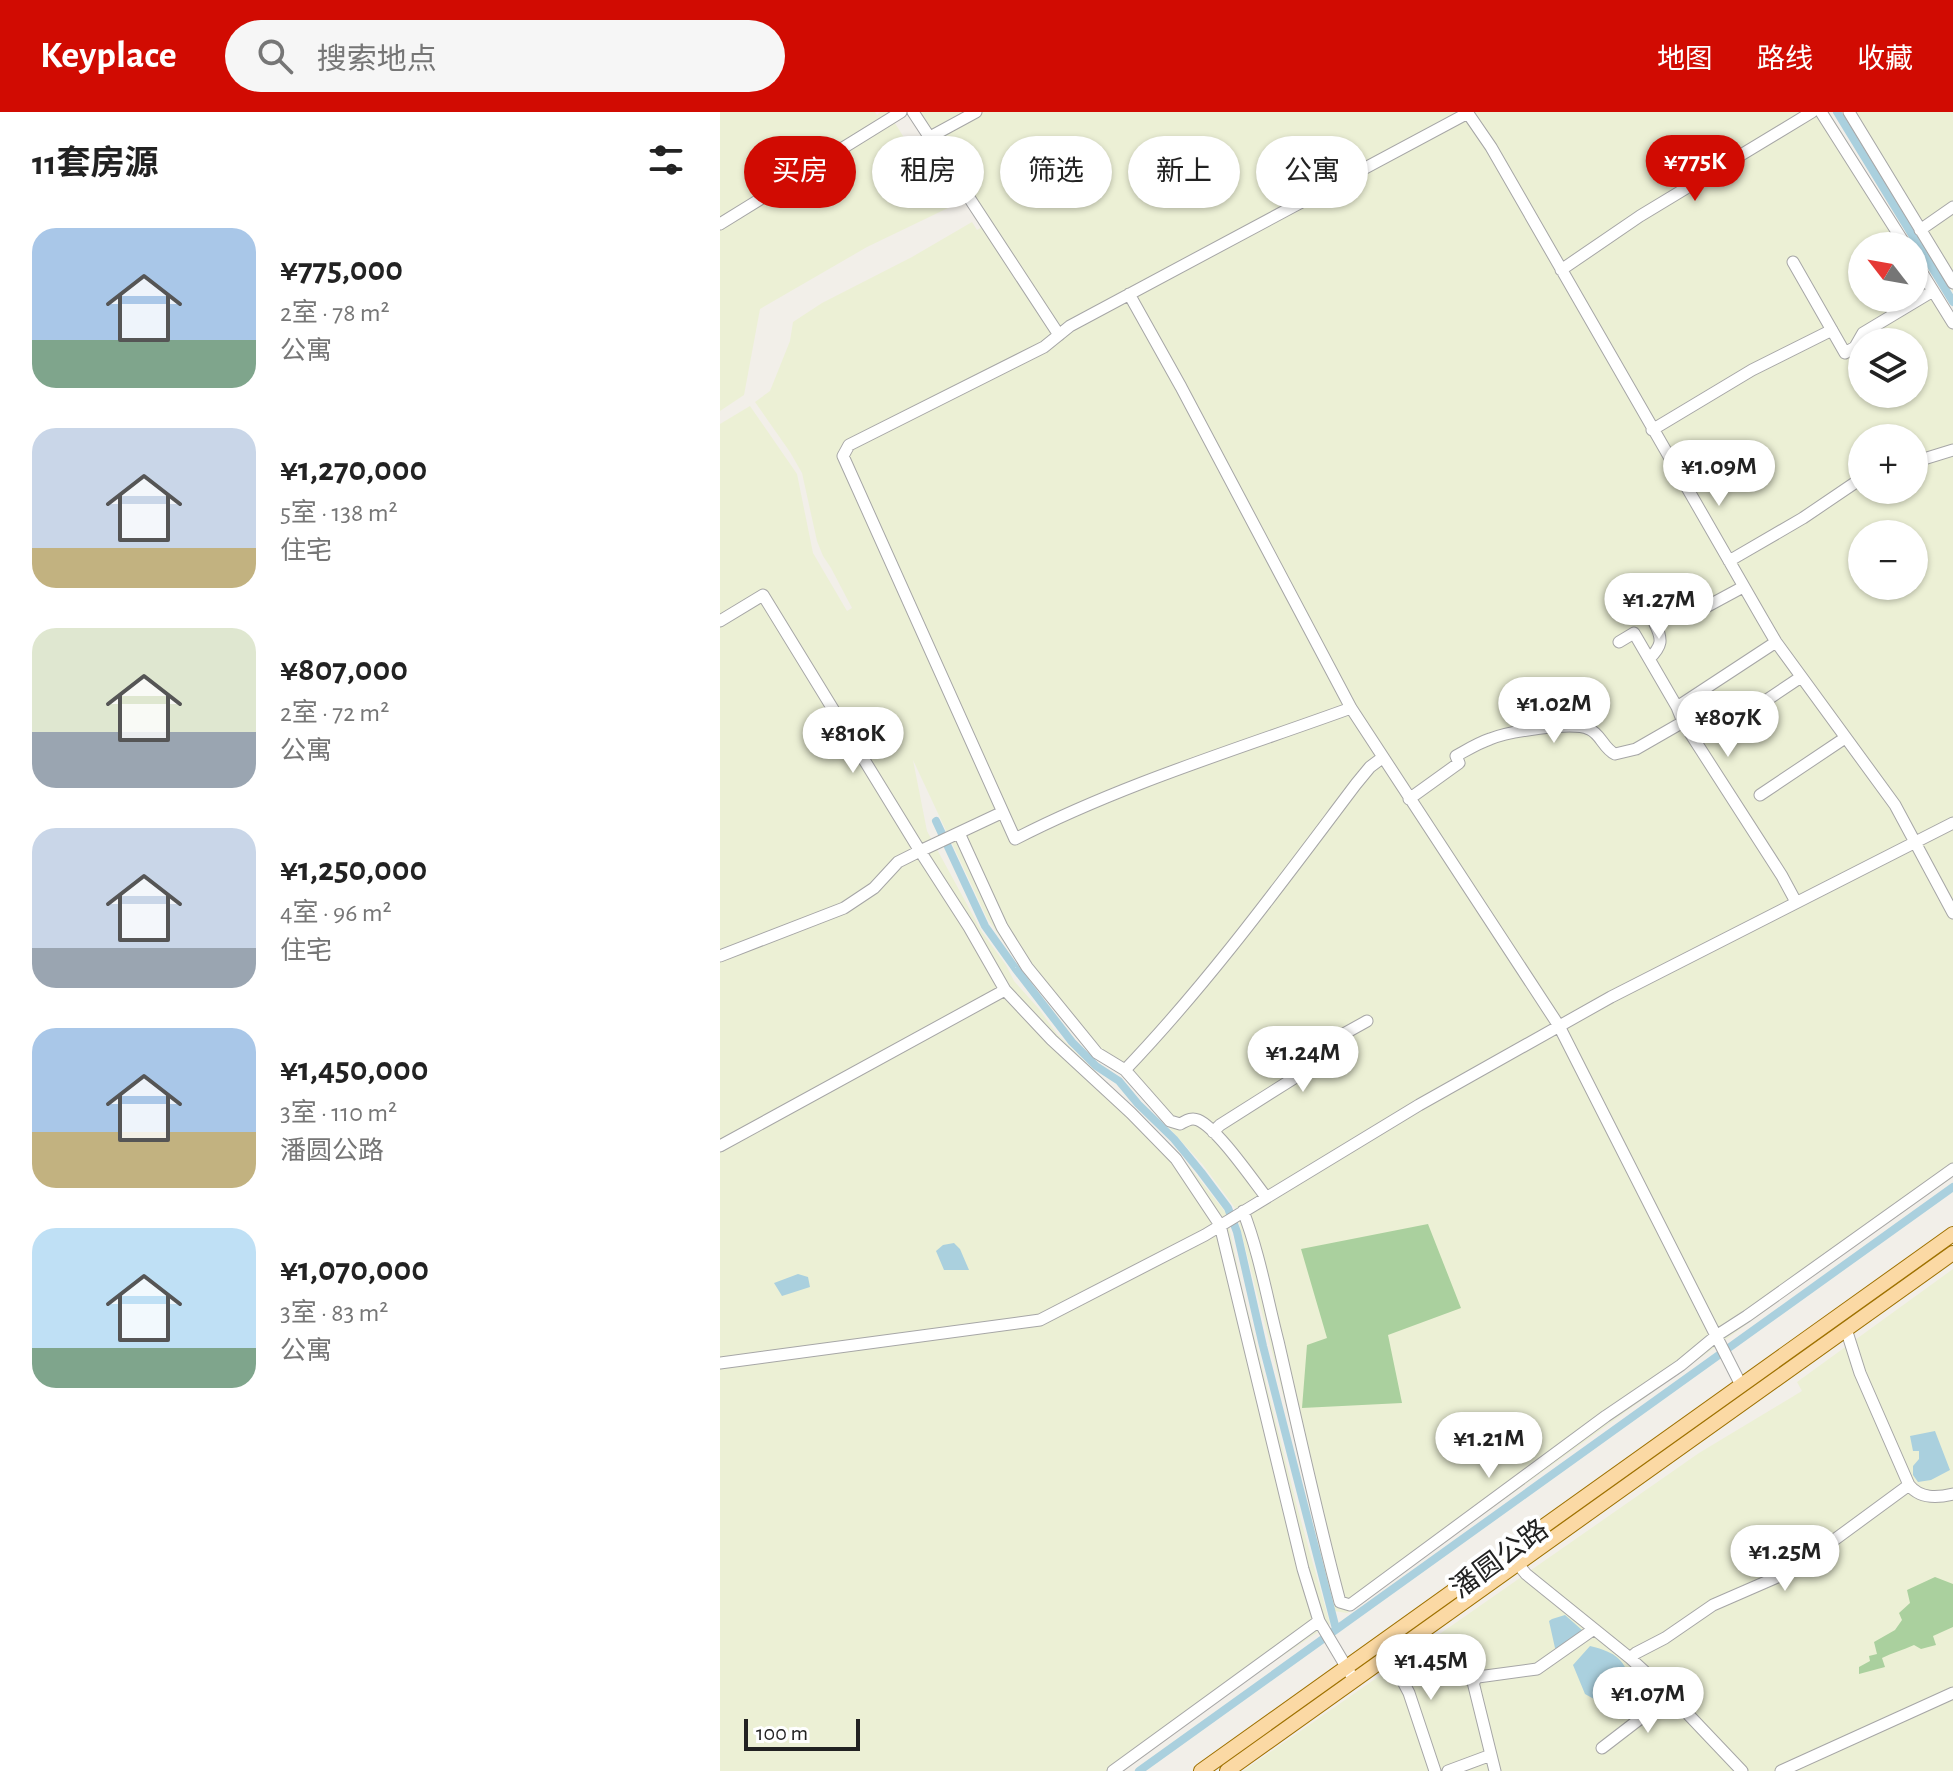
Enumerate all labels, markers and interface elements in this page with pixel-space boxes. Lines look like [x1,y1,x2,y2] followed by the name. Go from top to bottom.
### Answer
[225,20,785,92] search box
[253,34,297,78] icon: search
[40,37,177,75] text: Keyplace
[317,45,437,75] text: 搜索地点
[1657,46,1713,74] text: 地图
[1757,46,1813,74] text: 路线
[1857,46,1913,74] text: 收藏
[1639,135,1751,203] pin: ¥775K
[744,136,856,208] chip: 买房
[872,136,984,208] chip: 租房
[1000,136,1112,208] chip: 筛选
[1128,136,1240,208] chip: 新上
[1256,136,1368,208] chip: 公寓
[644,138,688,182] icon: filters
[32,147,158,181] text: 11套房源
[1664,148,1726,174] text: ¥775K
[1848,232,1928,312] north arrow
[1848,232,1928,600] map controls
[280,253,403,287] text: ¥775,000
[96,260,192,356] icon: home
[280,300,390,326] text: 2室 · 78 m²
[1848,328,1928,408] button: layers
[280,338,332,364] text: 公寓
[1848,424,1928,504] button: +
[1654,440,1784,508] pin: ¥1.09M
[280,453,427,487] text: ¥1,270,000
[1681,453,1757,479] text: ¥1.09M
[96,460,192,556] icon: home
[280,500,398,526] text: 5室 · 138 m²
[1848,520,1928,600] button: −
[280,538,332,564] text: 住宅
[1594,573,1724,641] pin: ¥1.27M
[1622,586,1696,612] text: ¥1.27M
[280,653,408,687] text: ¥807,000
[96,660,192,756] icon: home
[1489,677,1619,745] pin: ¥1.02M
[1516,690,1592,716] text: ¥1.02M
[1672,691,1784,759] pin: ¥807K
[280,700,389,726] text: 2室 · 72 m²
[1695,704,1761,730] text: ¥807K
[797,707,909,775] pin: ¥810K
[821,720,885,746] text: ¥810K
[280,738,332,764] text: 公寓
[280,853,427,887] text: ¥1,250,000
[96,860,192,956] icon: home
[280,900,392,926] text: 4室 · 96 m²
[280,938,332,964] text: 住宅
[1238,1026,1368,1094] pin: ¥1.24M
[1265,1039,1341,1065] text: ¥1.24M
[280,1053,428,1087] text: ¥1,450,000
[96,1060,192,1156] icon: home
[280,1100,397,1126] text: 3室 · 110 m²
[280,1138,384,1164] text: 潘圆公路
[280,1253,429,1287] text: ¥1,070,000
[96,1260,192,1356] icon: home
[280,1300,388,1326] text: 3室 · 83 m²
[280,1338,332,1364] text: 公寓
[1424,1412,1554,1480] pin: ¥1.21M
[1453,1425,1525,1451] text: ¥1.21M
[1445,1514,1554,1604] street label: 潘圆公路
[1720,1525,1850,1593] pin: ¥1.25M
[1748,1538,1822,1564] text: ¥1.25M
[1366,1634,1496,1702] pin: ¥1.45M
[1394,1647,1468,1673] text: ¥1.45M
[1583,1667,1713,1735] pin: ¥1.07M
[1611,1680,1685,1706] text: ¥1.07M
[744,1715,860,1751] scale bar
[756,1722,808,1744] text: 100 m

